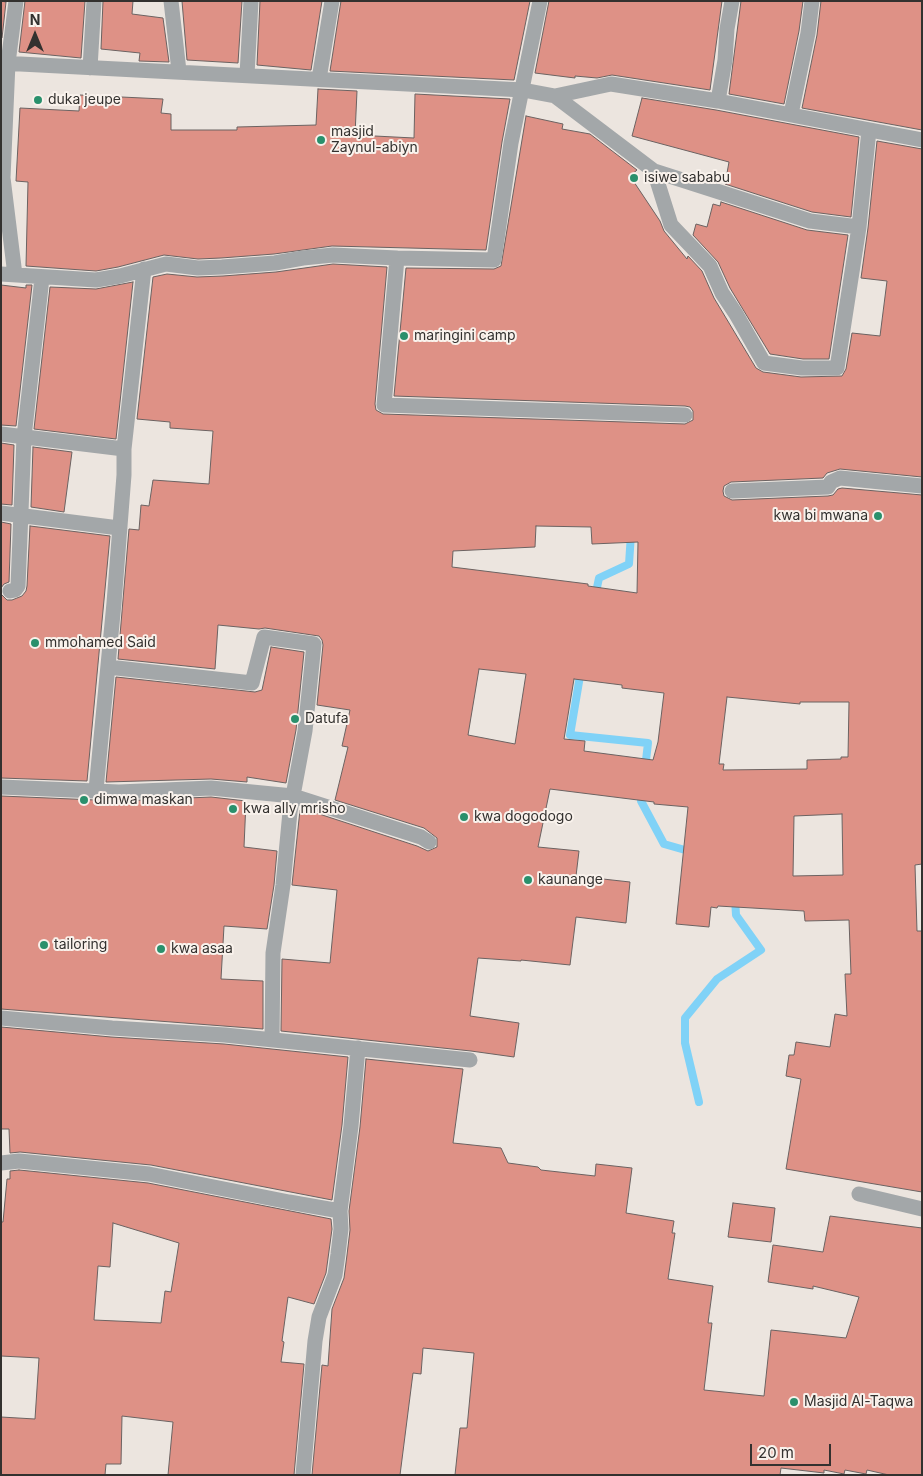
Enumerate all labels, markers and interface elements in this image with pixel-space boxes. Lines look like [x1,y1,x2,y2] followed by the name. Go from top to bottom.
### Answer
[10,10,60,60] north arrow
[30,11,40,28] text: N
[48,92,121,108] place label: duka jeupe
[32,94,44,106] marker: duka jeupe
[331,124,418,156] place label: masjid Zaynul-abiyn
[315,134,327,146] marker: masjid Zaynul-abiyn
[644,170,730,186] place label: isiwe sababu
[628,172,640,184] marker: isiwe sababu
[414,328,516,344] place label: maringini camp
[398,330,410,342] marker: maringini camp
[773,508,868,524] place label: kwa bi mwana
[872,510,884,522] marker: kwa bi mwana
[45,635,156,651] place label: mmohamed Said
[29,637,41,649] marker: mmohamed Said
[305,711,349,727] place label: Datufa
[289,713,301,725] marker: Datufa
[94,792,193,808] place label: dimwa maskan
[78,794,90,806] marker: dimwa maskan
[243,801,346,817] place label: kwa ally mrisho
[227,803,239,815] marker: kwa ally mrisho
[474,809,573,825] place label: kwa dogodogo
[458,811,470,823] marker: kwa dogodogo
[538,872,603,888] place label: kaunange
[522,874,534,886] marker: kaunange
[54,937,107,953] place label: tailoring
[38,939,50,951] marker: tailoring
[171,941,233,957] place label: kwa asaa
[155,943,167,955] marker: kwa asaa
[804,1394,913,1410] place label: Masjid Al-Taqwa
[788,1396,800,1408] marker: Masjid Al-Taqwa
[753,1434,834,1466] scale bar
[758,1443,794,1462] text: 20 m

